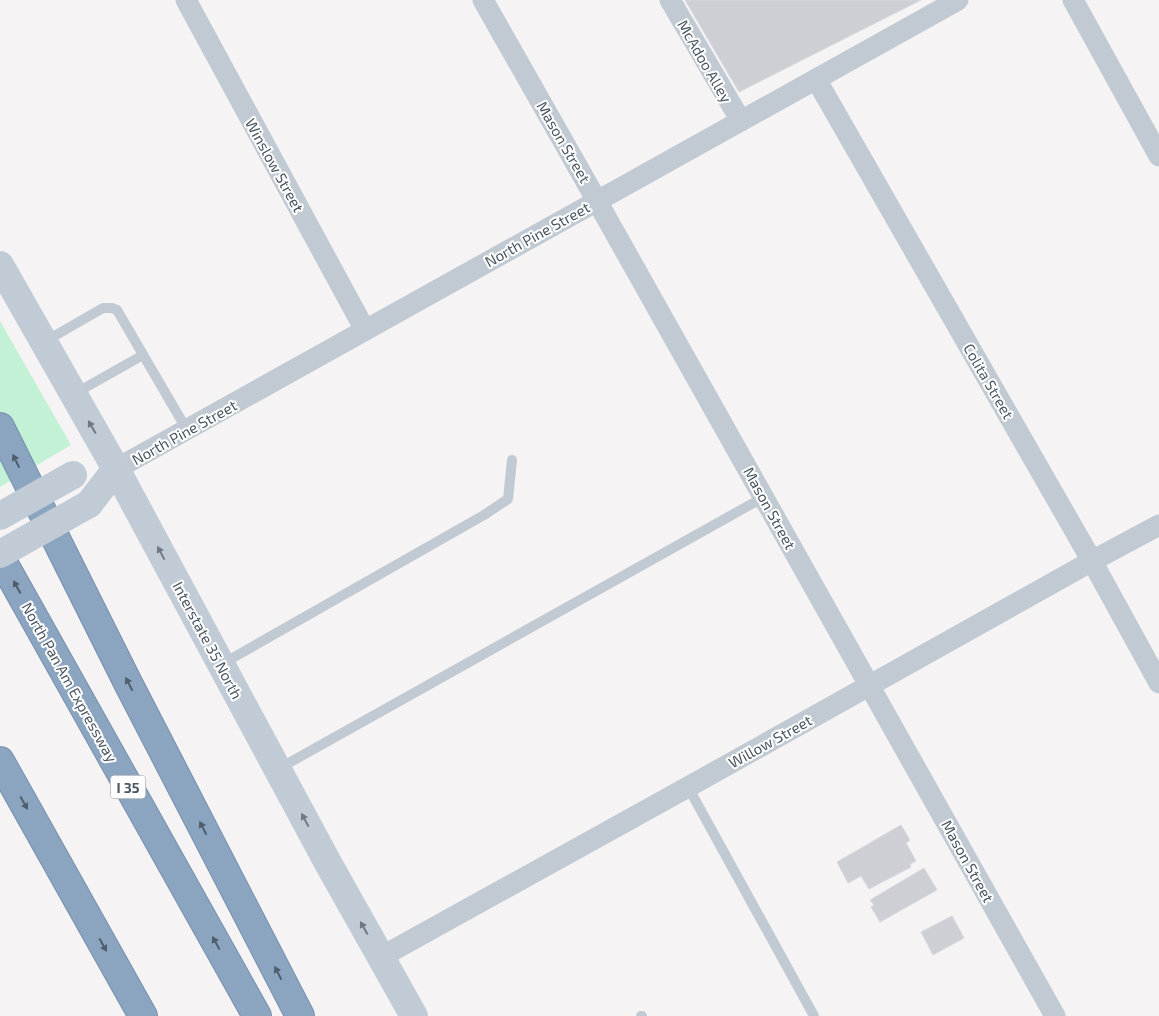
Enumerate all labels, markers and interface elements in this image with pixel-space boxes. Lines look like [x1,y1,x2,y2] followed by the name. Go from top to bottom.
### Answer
[674,16,736,106] street label: McAdoo Alley
[533,98,595,186] street label: Mason Street
[242,115,308,215] street label: Winslow Street
[481,198,593,270] street label: North Pine Street
[960,340,1018,422] street label: Colita Street
[128,396,240,468] street label: North Pine Street
[88,419,96,434] one-way arrow
[12,453,21,468] one-way arrow
[740,464,800,553] street label: Mason Street
[157,547,166,560] one-way arrow
[169,578,247,702] street label: Interstate 35 North
[12,581,21,594] one-way arrow
[18,599,122,765] street label: North Pan Am Expressway
[125,677,133,691] one-way arrow
[725,711,815,771] street label: Willow Street
[110,776,146,799] road number: I 35
[20,796,28,811] one-way arrow
[300,813,309,827] one-way arrow
[938,817,998,906] street label: Mason Street
[199,821,207,836] one-way arrow
[360,921,369,934] one-way arrow
[212,936,220,950] one-way arrow
[99,938,108,952] one-way arrow
[274,965,282,980] one-way arrow

